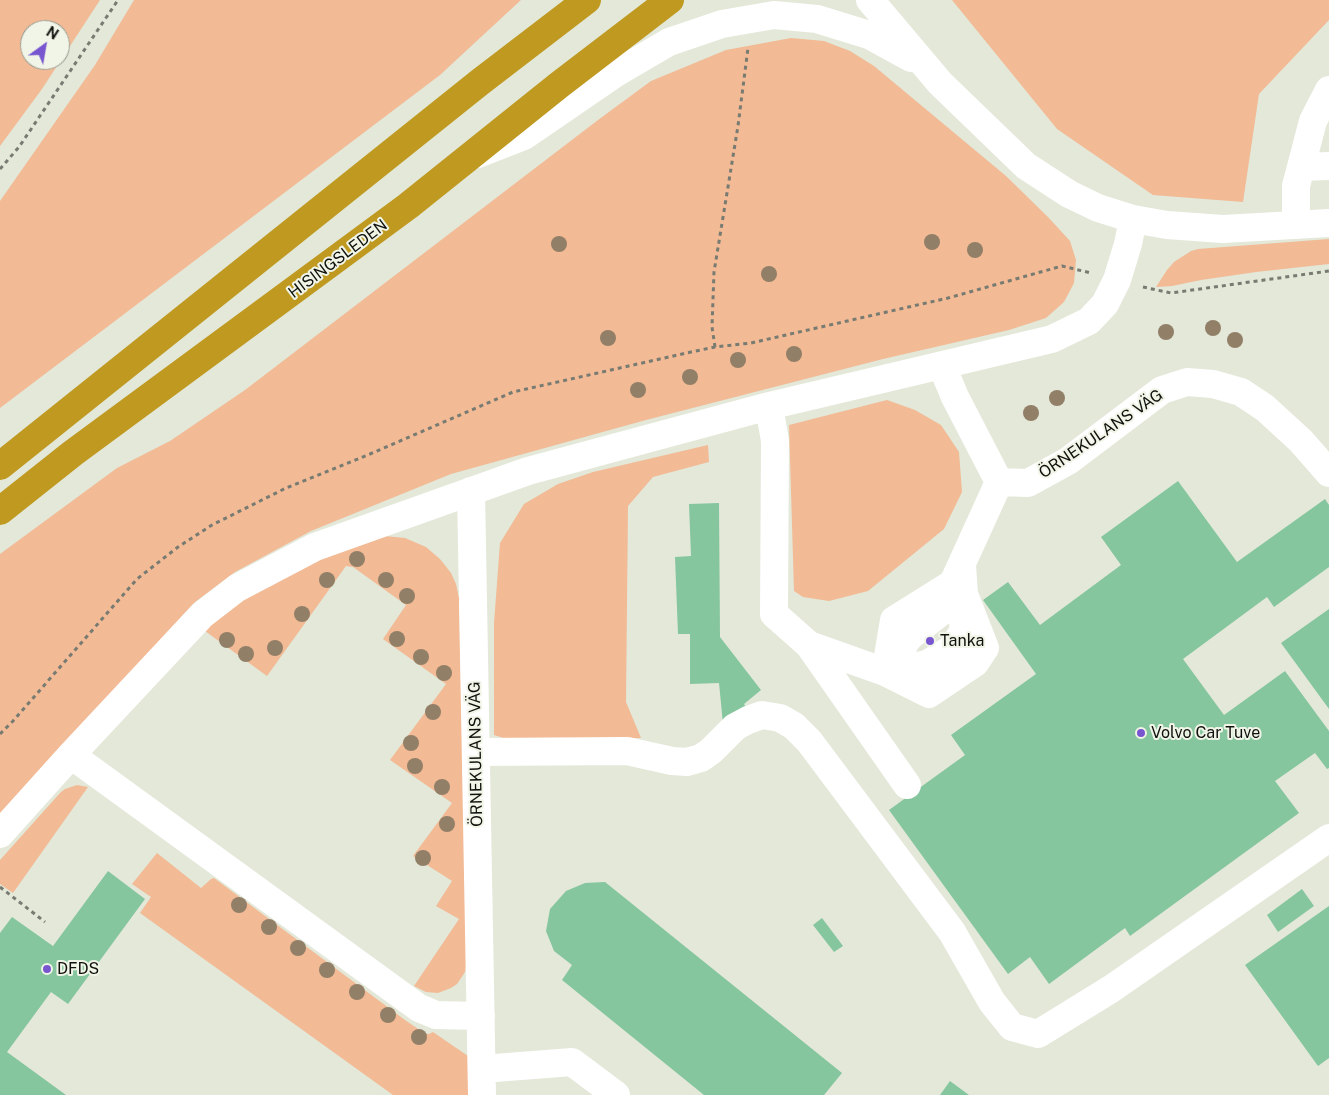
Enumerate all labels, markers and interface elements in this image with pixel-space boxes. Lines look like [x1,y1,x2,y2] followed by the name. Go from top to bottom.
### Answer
[20,20,70,70] north arrow
[44,23,61,43] text: N
[285,216,391,302] street label: HISINGSLEDEN
[1035,385,1167,483] street label: ÖRNEKULANS VÄG
[940,631,984,651] place label: Tanka
[924,635,936,647] marker: Tanka
[465,681,487,827] street label: ÖRNEKULANS VÄG
[1151,723,1260,743] place label: Volvo Car Tuve
[1135,727,1147,739] marker: Volvo Car Tuve
[57,959,99,979] place label: DFDS
[41,963,53,975] marker: DFDS

